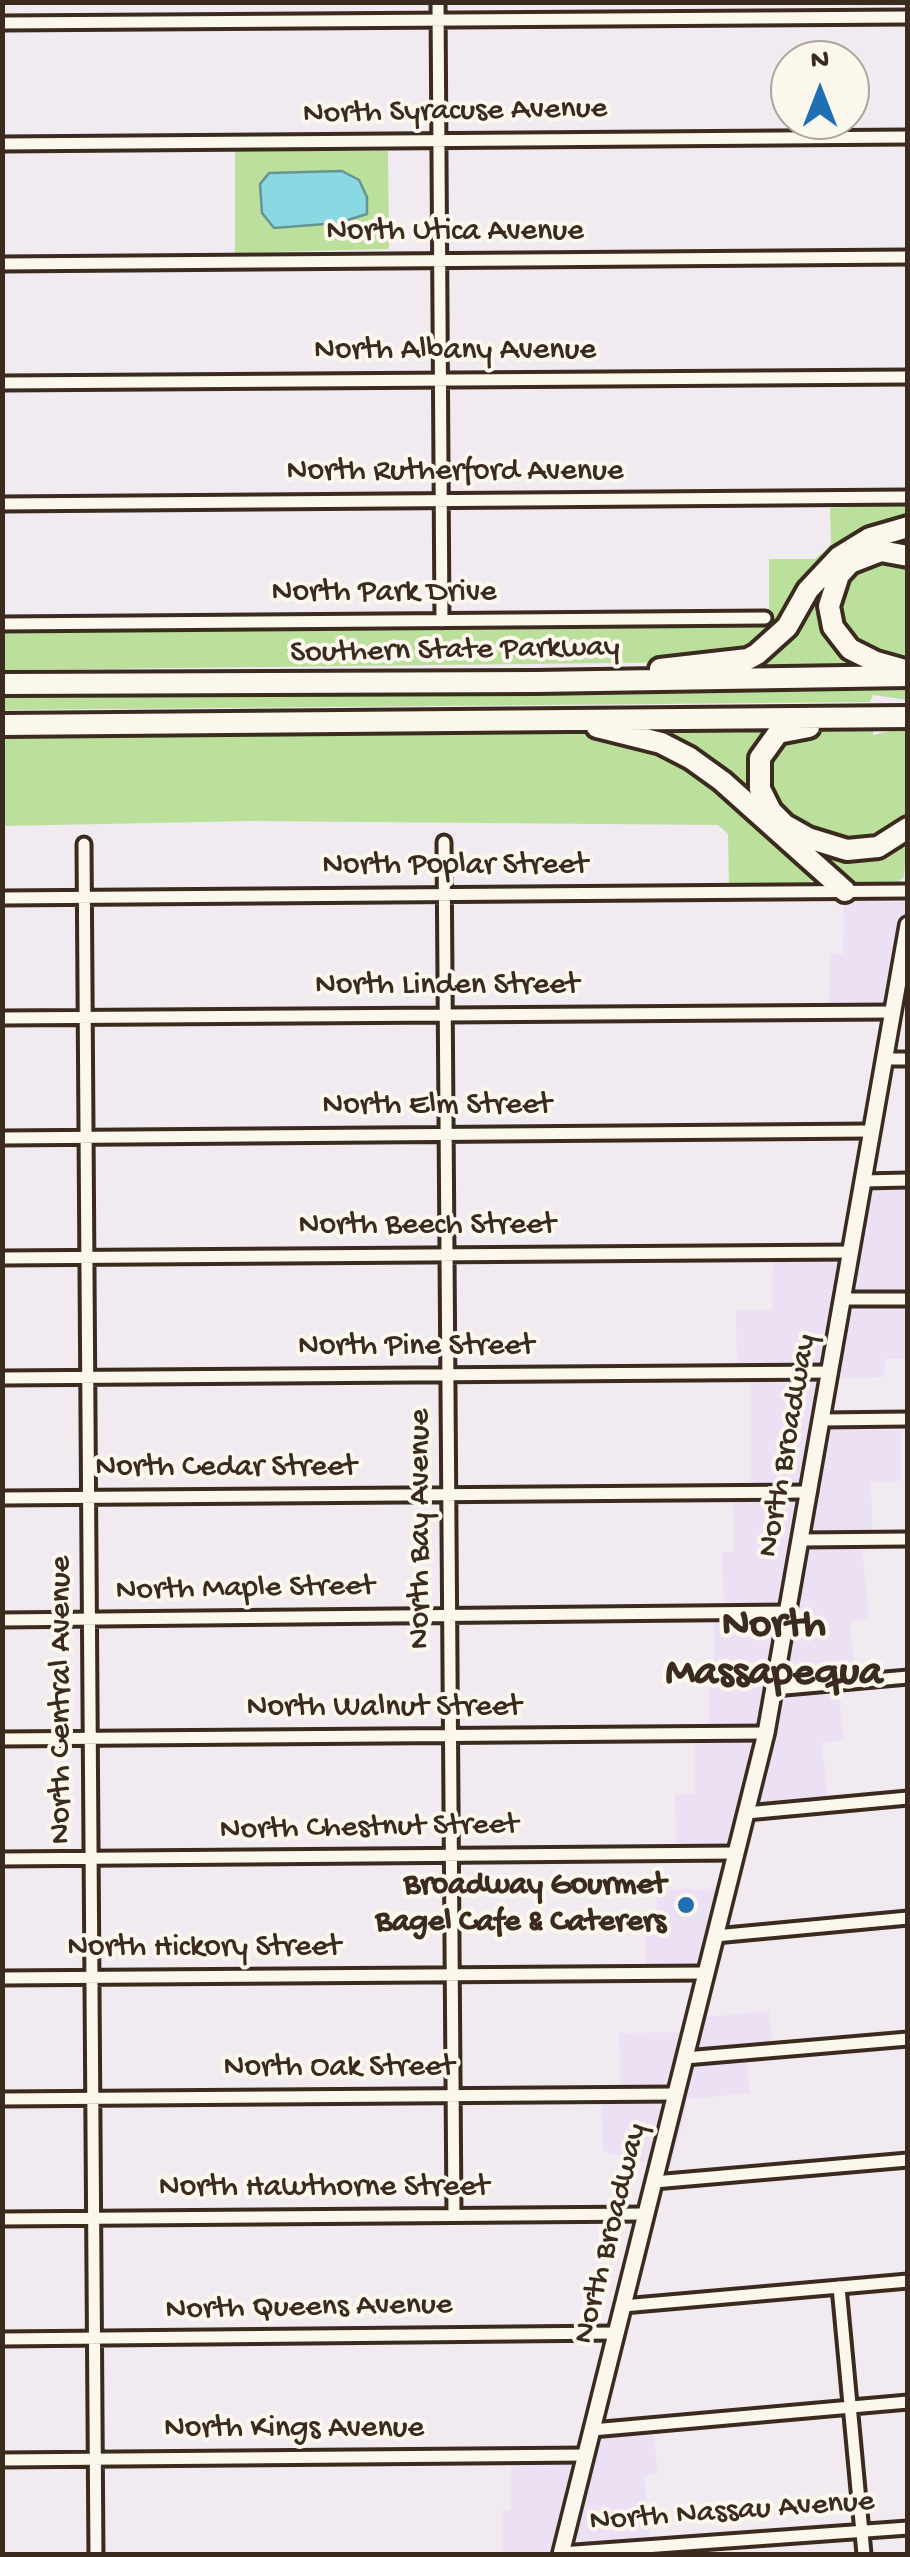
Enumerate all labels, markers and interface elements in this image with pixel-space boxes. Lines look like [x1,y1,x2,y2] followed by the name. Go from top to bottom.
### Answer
[770,40,870,140] north arrow
[811,45,829,78] text: N
[303,91,607,135] street label: North Syracuse Avenue
[326,214,584,252] street label: North Utica Avenue
[314,333,596,371] street label: North Albany Avenue
[287,454,623,492] street label: North Rutherford Avenue
[272,575,496,613] street label: North Park Drive
[290,630,620,674] street label: Southern State Parkway
[322,848,588,886] street label: North Poplar Street
[315,968,579,1006] street label: North Linden Street
[322,1088,552,1126] street label: North Elm Street
[298,1208,556,1246] street label: North Beech Street
[298,1329,534,1367] street label: North Pine Street
[750,1331,828,1561] street label: North Broadway
[403,1409,441,1649] street label: North Bay Avenue
[95,1450,357,1488] street label: North Cedar Street
[44,1556,82,1844] street label: North Central Avenue
[115,1569,375,1611] street label: North Maple Street
[665,1603,883,1702] district label: North Massapequa
[247,1690,521,1728] street label: North Walnut Street
[219,1807,519,1851] street label: North Chestnut Street
[376,1868,666,1943] place label: Broadway Gourmet Bagel Cafe & Caterers
[675,1894,697,1916] marker: Broadway Gourmet Bagel Cafe & Caterers
[67,1930,341,1968] street label: North Hickory Street
[224,2050,454,2088] street label: North Oak Street
[566,2120,658,2348] street label: North Broadway
[159,2170,489,2208] street label: North Hawthorne Street
[165,2287,453,2331] street label: North Queens Avenue
[164,2411,424,2449] street label: North Kings Avenue
[588,2484,876,2542] street label: North Nassau Avenue

